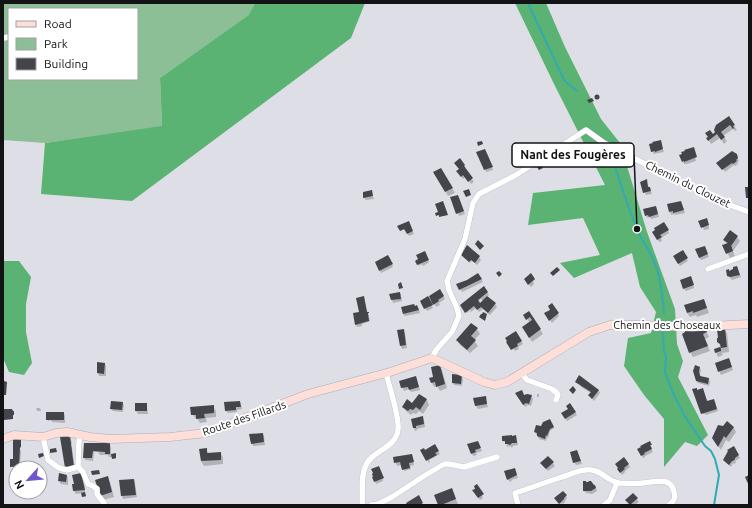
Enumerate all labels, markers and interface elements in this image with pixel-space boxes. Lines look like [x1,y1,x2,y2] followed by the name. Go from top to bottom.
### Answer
[8,8,138,80] legend
[44,17,72,30] text: Road
[44,37,68,50] text: Park
[44,57,88,70] text: Building
[512,143,634,167] callout: Nant des Fougères
[520,148,626,161] text: Nant des Fougères
[644,158,733,210] street label: Chemin du Clouzet
[613,319,721,331] street label: Chemin des Choseaux
[201,398,288,438] street label: Route des Fillards
[8,460,48,500] north arrow
[12,478,26,491] text: N

